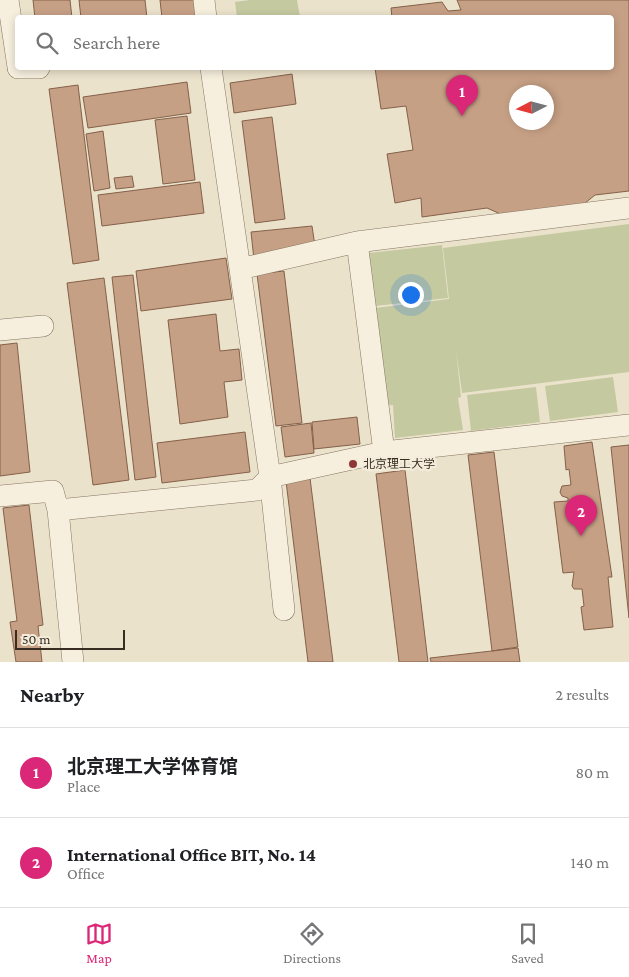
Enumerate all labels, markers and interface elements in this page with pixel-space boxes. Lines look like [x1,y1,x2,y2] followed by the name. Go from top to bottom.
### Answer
[15,15,614,70] search box
[33,29,61,57] icon: search
[73,32,160,53] text: Search here
[446,75,478,116] pin: 1
[509,85,554,130] north arrow
[398,282,424,308] your location
[363,457,435,471] place label: 北京理工大学
[347,458,359,470] marker: 北京理工大学
[565,495,597,536] pin: 2
[15,627,125,650] scale bar
[22,631,50,647] text: 50 m
[20,683,84,707] text: Nearby
[556,686,609,703] text: 2 results
[67,756,238,777] text: 北京理工大学体育馆
[33,764,39,781] text: 1
[575,764,609,781] text: 80 m
[67,778,100,795] text: Place
[67,844,316,865] text: International Office BIT, No. 14
[32,854,40,871] text: 2
[571,854,609,871] text: 140 m
[67,865,105,882] text: Office
[85,920,113,966] tab: Map
[283,920,341,966] tab: Directions
[511,920,544,966] tab: Saved

